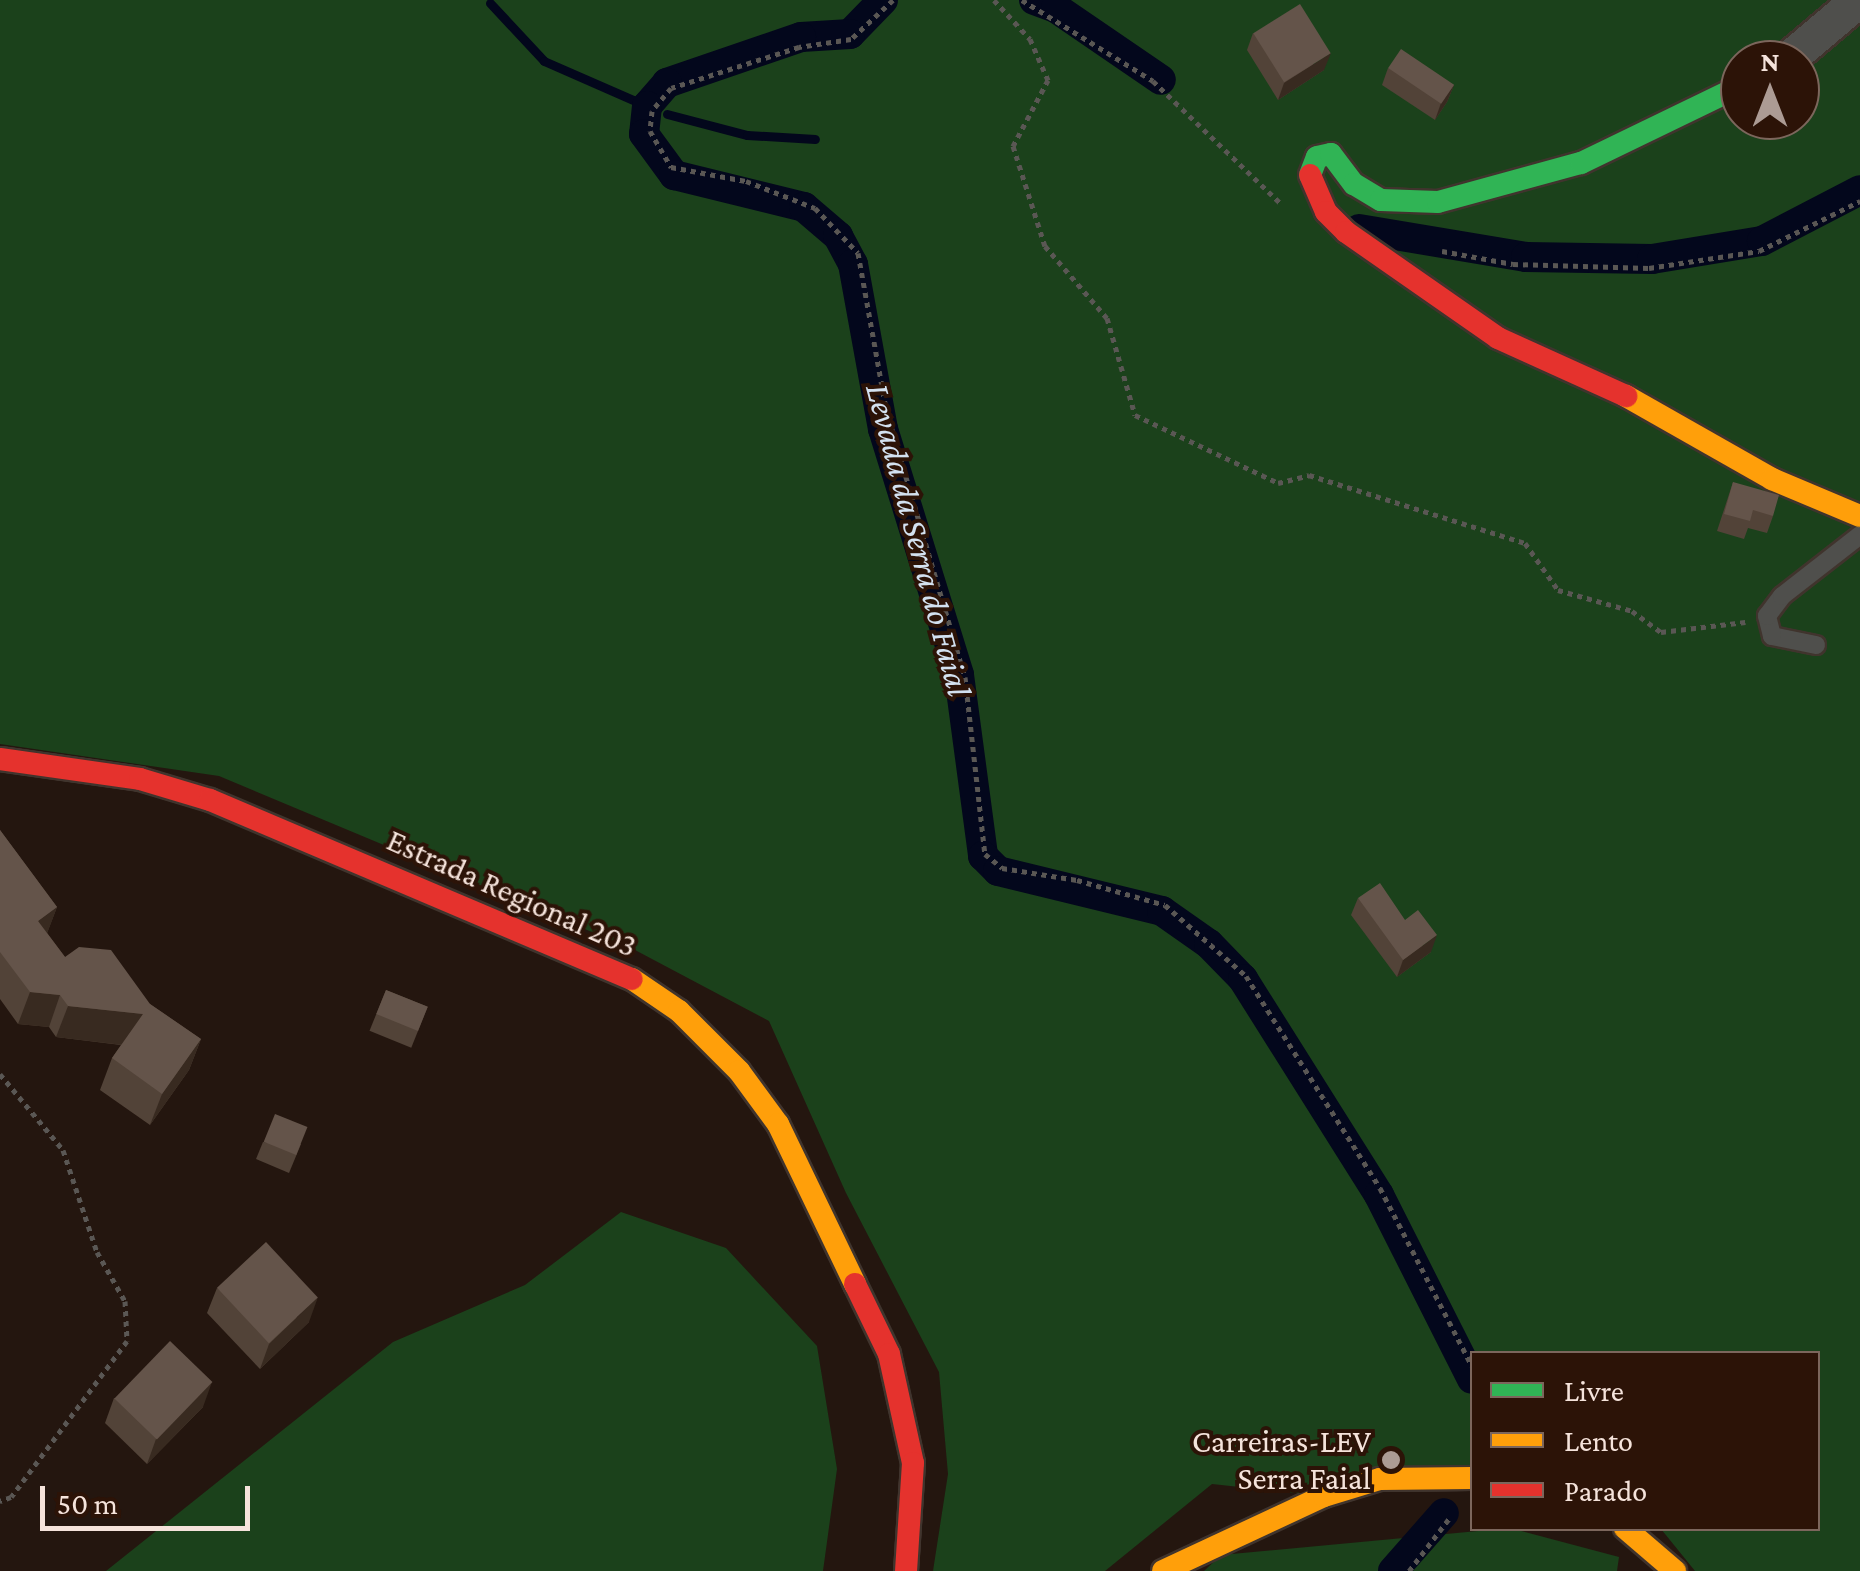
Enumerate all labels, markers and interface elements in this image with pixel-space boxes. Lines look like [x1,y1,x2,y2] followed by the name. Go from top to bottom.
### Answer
[1720,40,1820,140] north arrow
[1760,46,1780,77] text: N
[856,379,980,701] water label: Levada da Serra do Faial
[381,821,643,965] street label: Estrada Regional 203
[1470,1351,1820,1531] legend
[1564,1374,1624,1407] text: Livre
[1192,1423,1371,1498] place label: Carreiras-LEV Serra Faial
[1564,1424,1633,1457] text: Lento
[1380,1449,1402,1471] marker: Carreiras-LEV Serra Faial
[45,1466,255,1528] scale bar
[1564,1474,1647,1507] text: Parado
[57,1487,118,1520] text: 50 m

